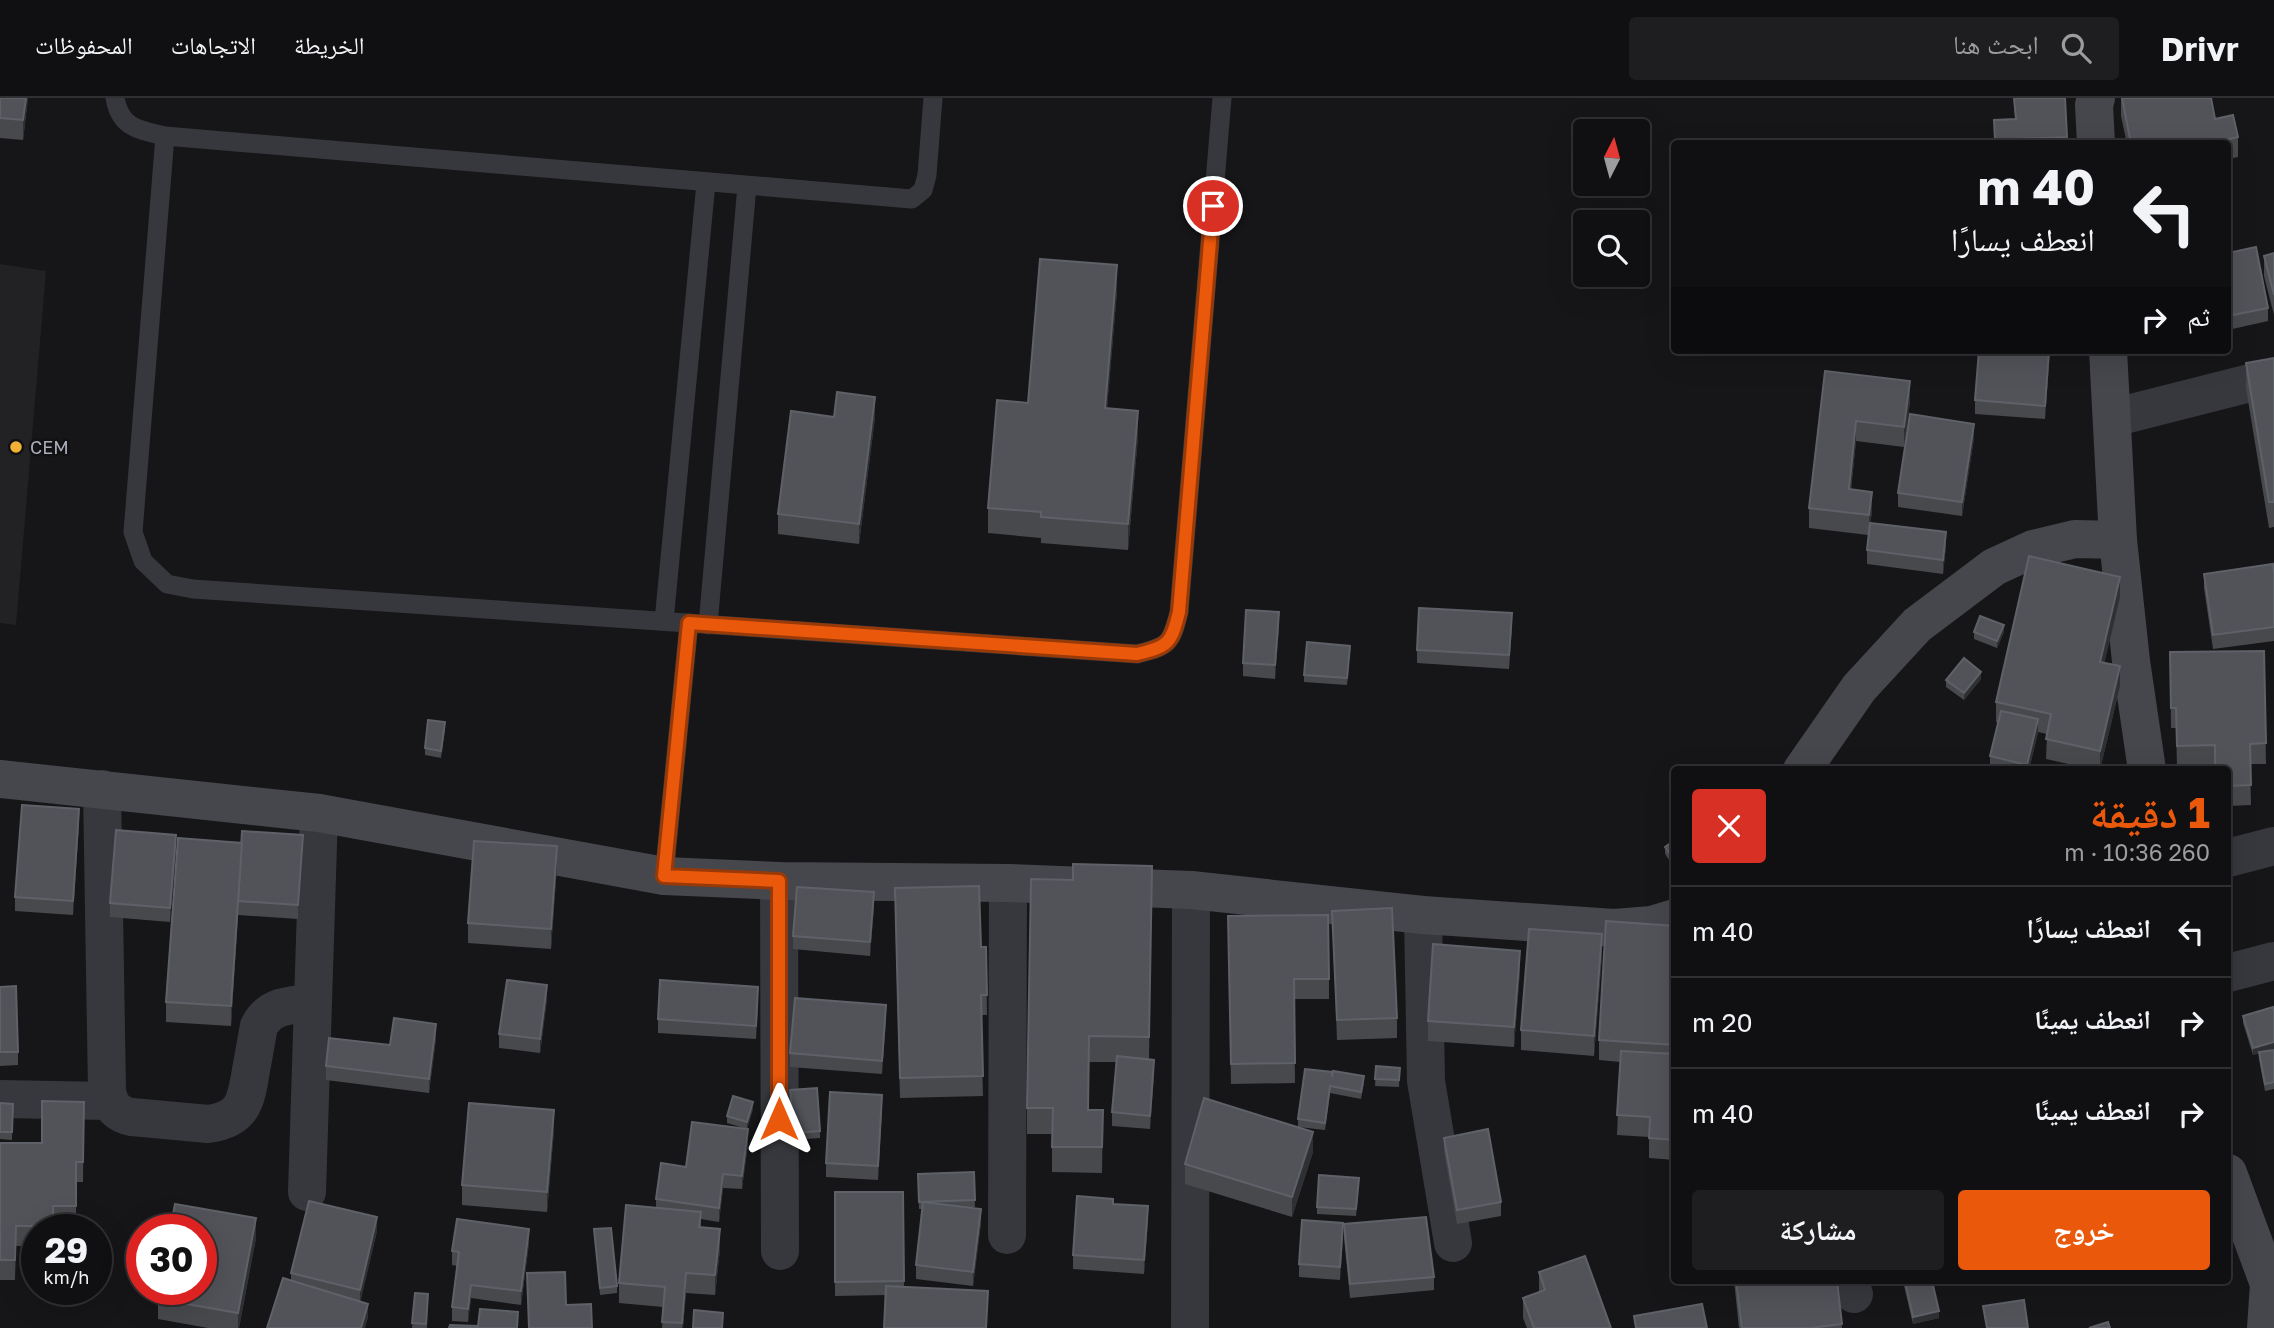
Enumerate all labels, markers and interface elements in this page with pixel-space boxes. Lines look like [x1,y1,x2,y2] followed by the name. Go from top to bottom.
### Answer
[1629,17,2119,80] search box
[1953,29,2039,60] text: ابحث هنا
[2057,29,2095,67] icon: search
[2161,29,2239,68] text: Drivr
[35,30,133,59] text: المحفوظات
[171,30,256,59] text: الاتجاهات
[294,30,365,59] text: الخريطة
[1573,119,1650,196] north arrow
[1573,119,1650,287] map controls
[1977,157,2095,216] text: 40 m
[2119,168,2210,259] icon: left
[1183,176,1243,236] pin
[1194,187,1232,225] icon: arrive
[1573,210,1650,287] button: search
[1951,220,2095,258] text: انعطف يسارًا
[2135,301,2173,339] icon: right
[2187,301,2210,332] text: ثم
[30,436,69,458] place label: CEM
[8,439,24,455] marker: CEM
[2090,787,2210,837] text: 1 دقيقة
[1692,789,1766,863] button: close
[2064,838,2210,866] text: 260 m · 10:36
[2027,913,2151,944] text: انعطف يسارًا
[2172,913,2210,951] icon: left
[1692,916,1754,947] text: 40 m
[2034,1004,2151,1035] text: انعطف يمينًا
[2172,1004,2210,1042] icon: right
[1692,1007,1753,1038] text: 20 m
[742,1082,816,1156] position arrow
[2034,1095,2151,1126] text: انعطف يمينًا
[2172,1095,2210,1133] icon: right
[1692,1098,1754,1129] text: 40 m
[1692,1190,1944,1270] button: مشاركة
[1958,1190,2210,1270] button: خروج
[126,1214,217,1305] speed limit sign: 30
[45,1229,88,1271] text: 29
[44,1266,89,1288] text: km/h

